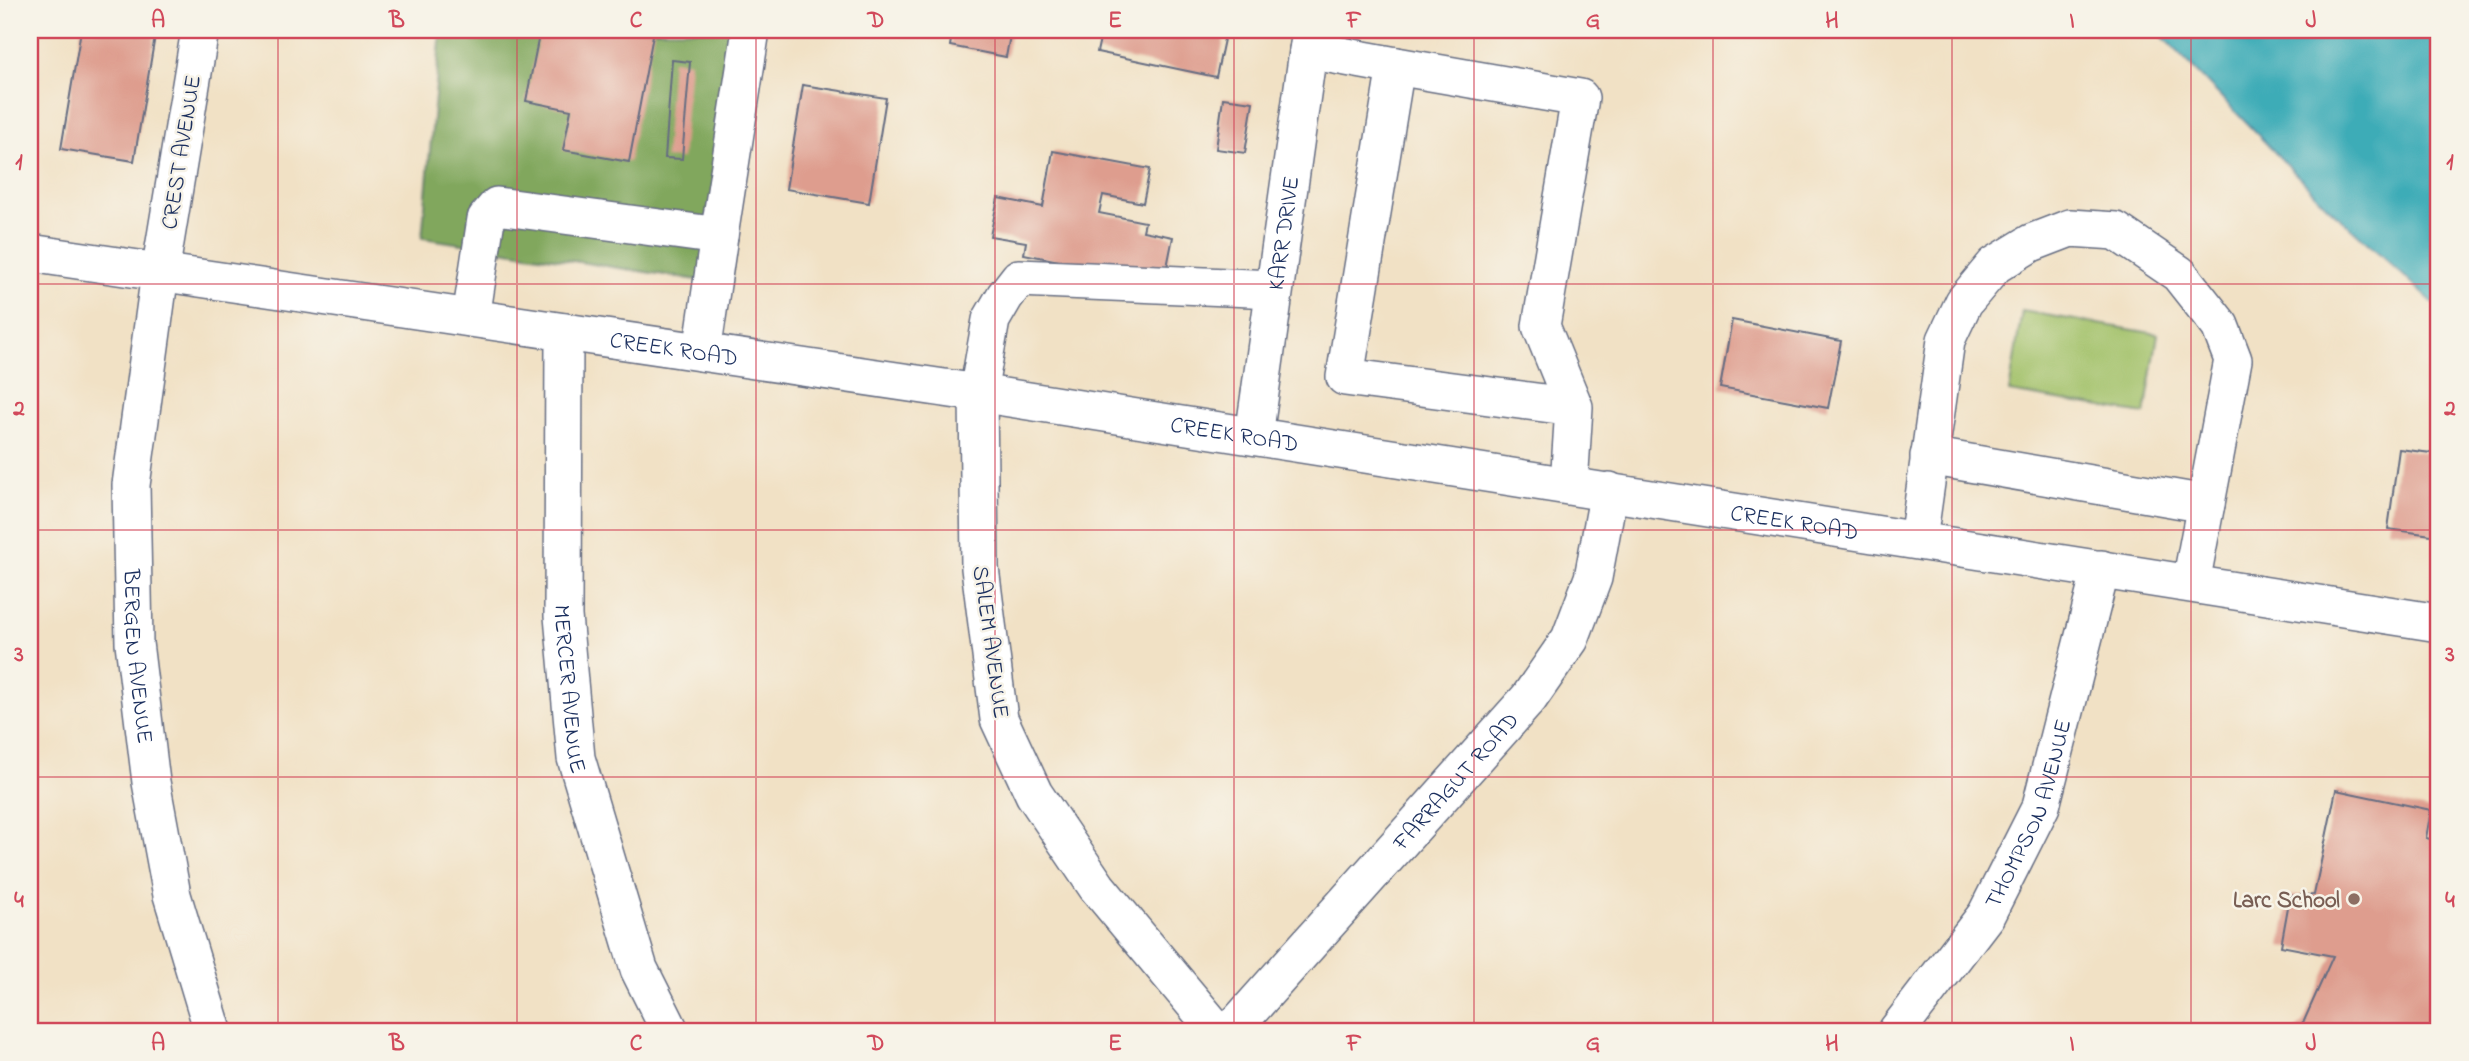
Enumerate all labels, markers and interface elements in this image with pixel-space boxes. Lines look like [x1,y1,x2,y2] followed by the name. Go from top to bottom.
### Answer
[151,5,165,38] text: A
[388,5,405,38] text: B
[630,5,643,38] text: C
[867,5,884,38] text: D
[1108,5,1122,38] text: E
[1346,5,1362,38] text: F
[1586,5,1600,38] text: G
[1825,5,1839,38] text: H
[2069,5,2075,38] text: I
[2305,5,2317,38] text: J
[154,73,211,232] street label: CREST AVENUE
[15,147,23,180] text: 1
[2446,147,2454,180] text: 1
[1261,174,1309,293] street label: KARR DRIVE
[607,325,740,376] street label: CREEK ROAD
[12,393,25,426] text: 2
[2443,393,2456,426] text: 2
[1168,410,1301,462] street label: CREEK ROAD
[1728,498,1861,550] street label: CREEK ROAD
[962,564,1017,721] street label: SALEM AVENUE
[114,568,160,746] street label: BERGEN AVENUE
[544,604,594,778] street label: MERCER AVENUE
[13,639,24,672] text: 3
[2444,639,2455,672] text: 3
[1385,706,1528,860] street label: FARRAGUT ROAD
[1978,716,2081,915] street label: THOMPSON AVENUE
[14,885,24,918] text: 4
[2233,885,2340,918] place label: Larc School
[2445,885,2455,918] text: 4
[2346,891,2362,907] marker: Larc School
[151,1028,165,1061] text: A
[388,1028,405,1061] text: B
[630,1028,643,1061] text: C
[867,1028,884,1061] text: D
[1108,1028,1122,1061] text: E
[1346,1028,1362,1061] text: F
[1586,1028,1600,1061] text: G
[1825,1028,1839,1061] text: H
[2069,1028,2075,1061] text: I
[2305,1028,2317,1061] text: J

